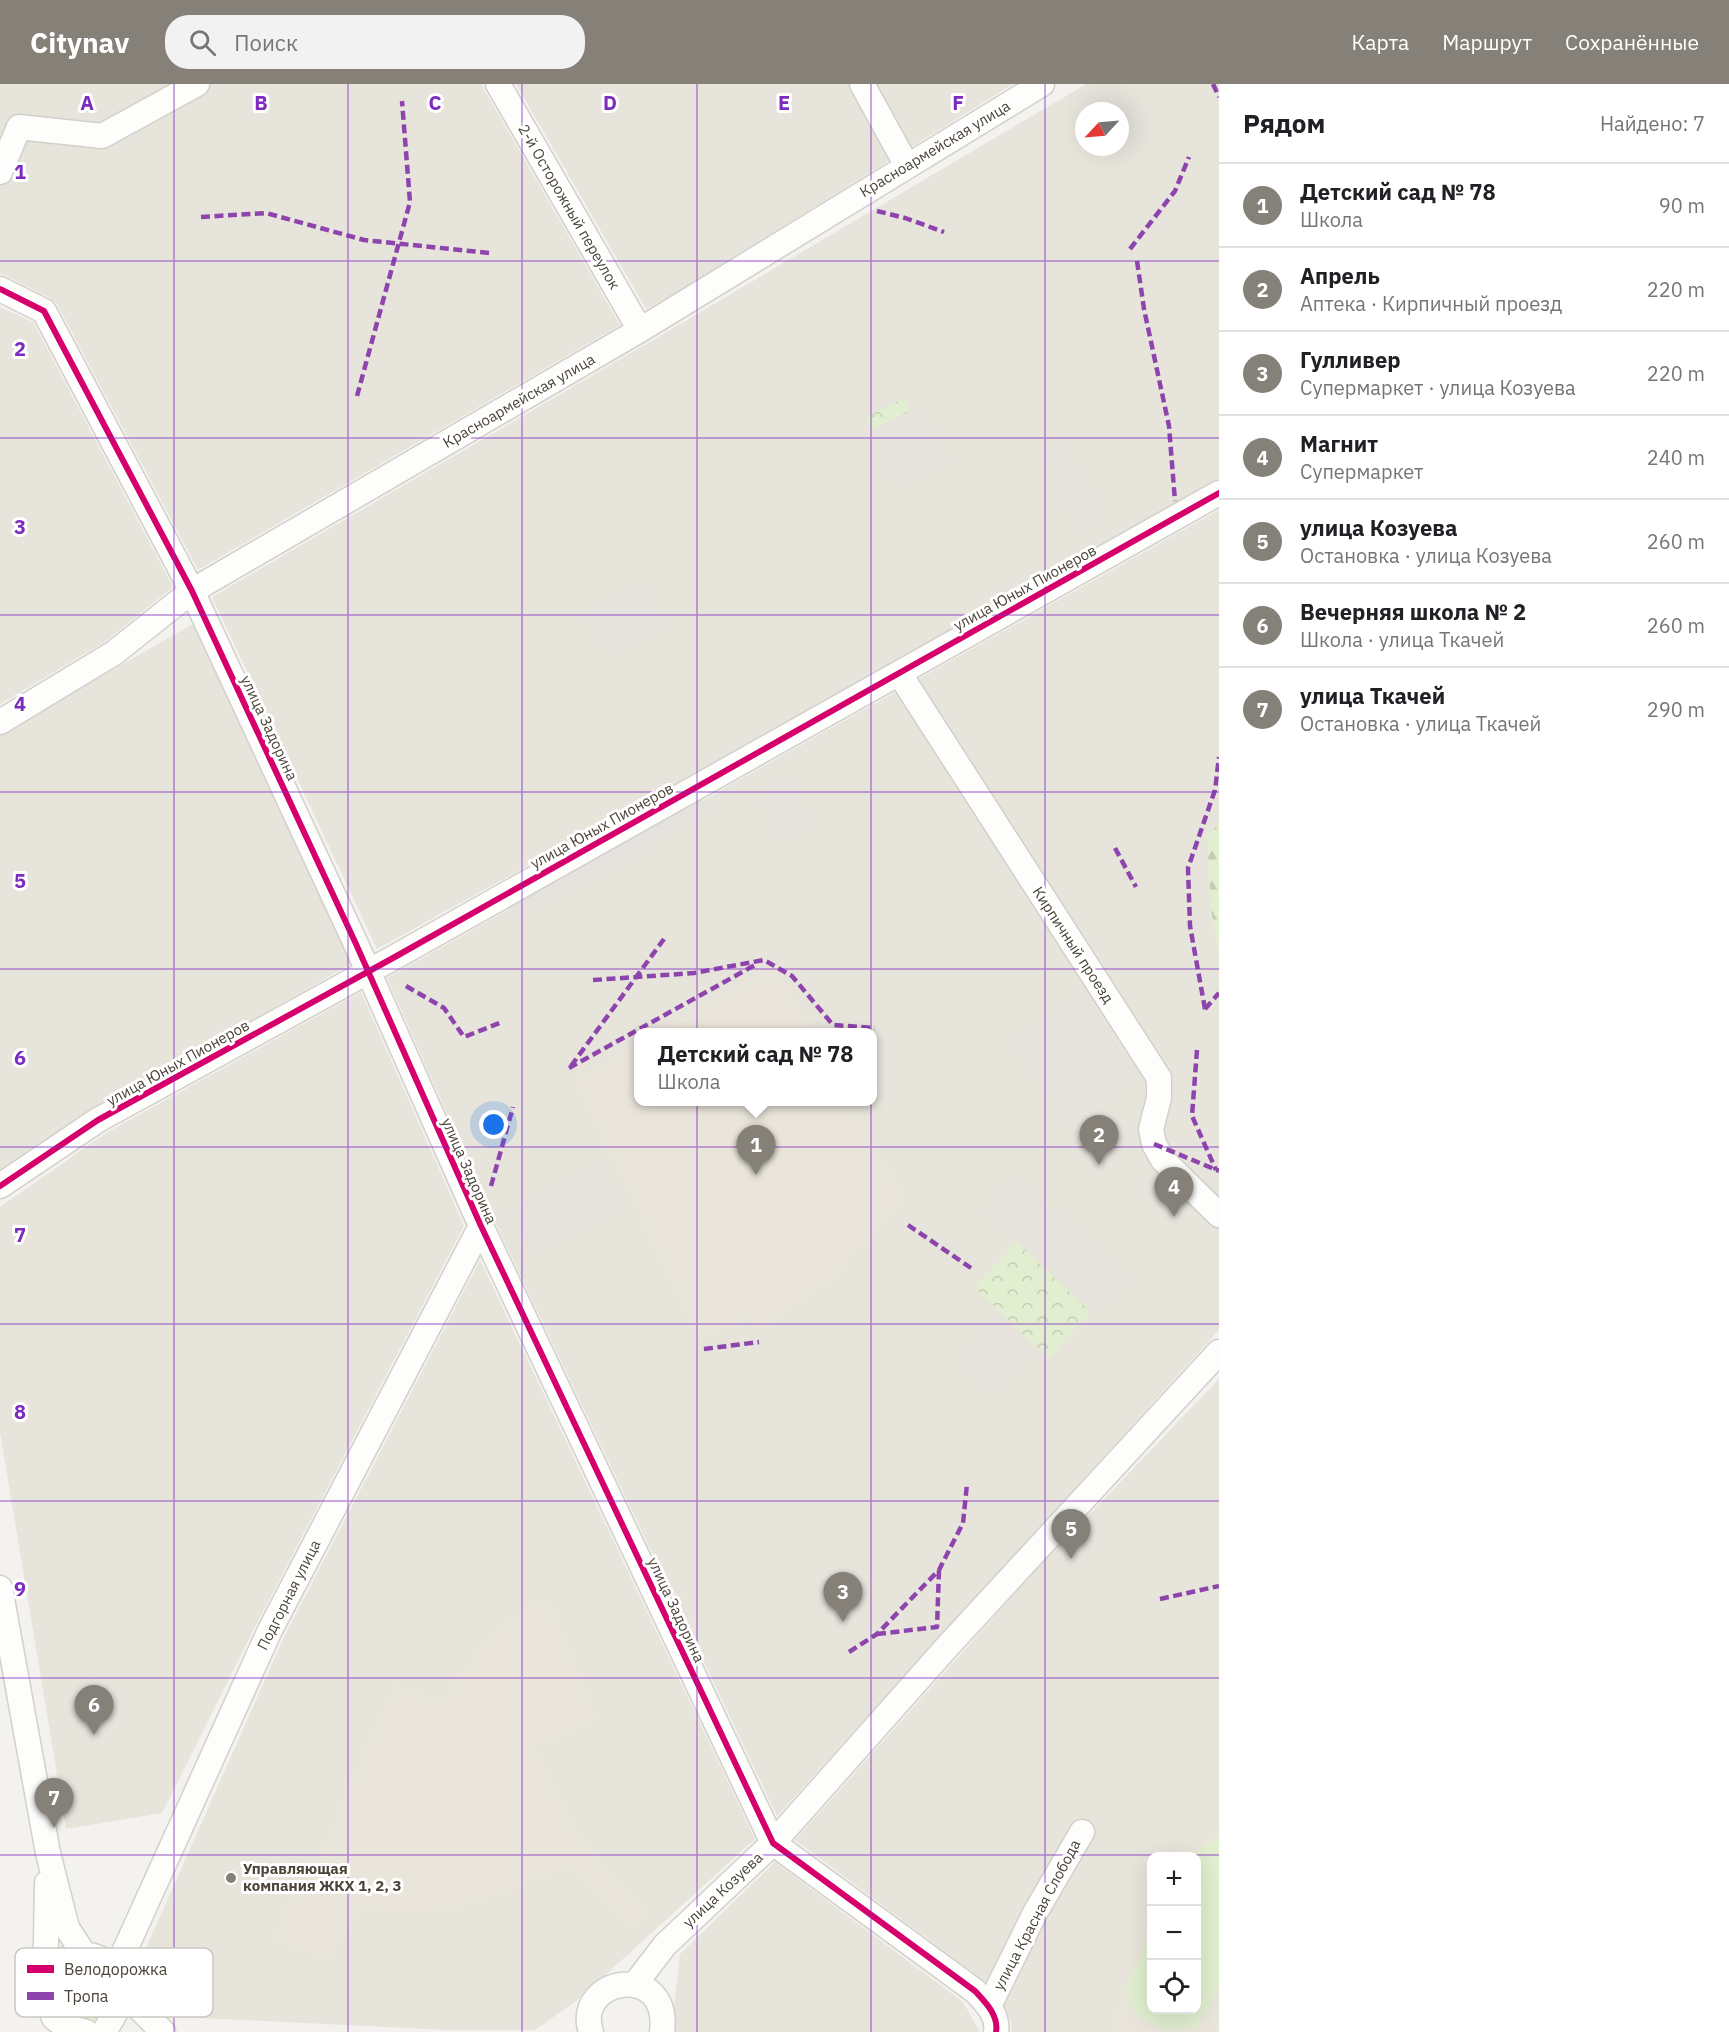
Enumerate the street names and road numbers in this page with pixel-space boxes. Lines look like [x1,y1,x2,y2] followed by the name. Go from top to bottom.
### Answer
[856,96,1014,201] street label: Красноармейская улица
[514,121,625,293] street label: 2-й Осторожный переулок
[439,349,598,452] street label: Красноармейская улица
[950,540,1100,635] street label: улица Юных Пионеров
[237,672,302,783] street label: улица Задорина
[527,778,677,873] street label: улица Юных Пионеров
[1029,883,1118,1007] street label: Кирпичный проезд
[103,1015,253,1110] street label: улица Юных Пионеров
[438,1115,501,1227] street label: улица Задорина
[253,1537,324,1653] street label: Подгорная улица
[644,1554,709,1665] street label: улица Задорина
[989,1836,1084,1993] street label: улица Красная Слобода
[679,1848,766,1931] street label: улица Козуева

